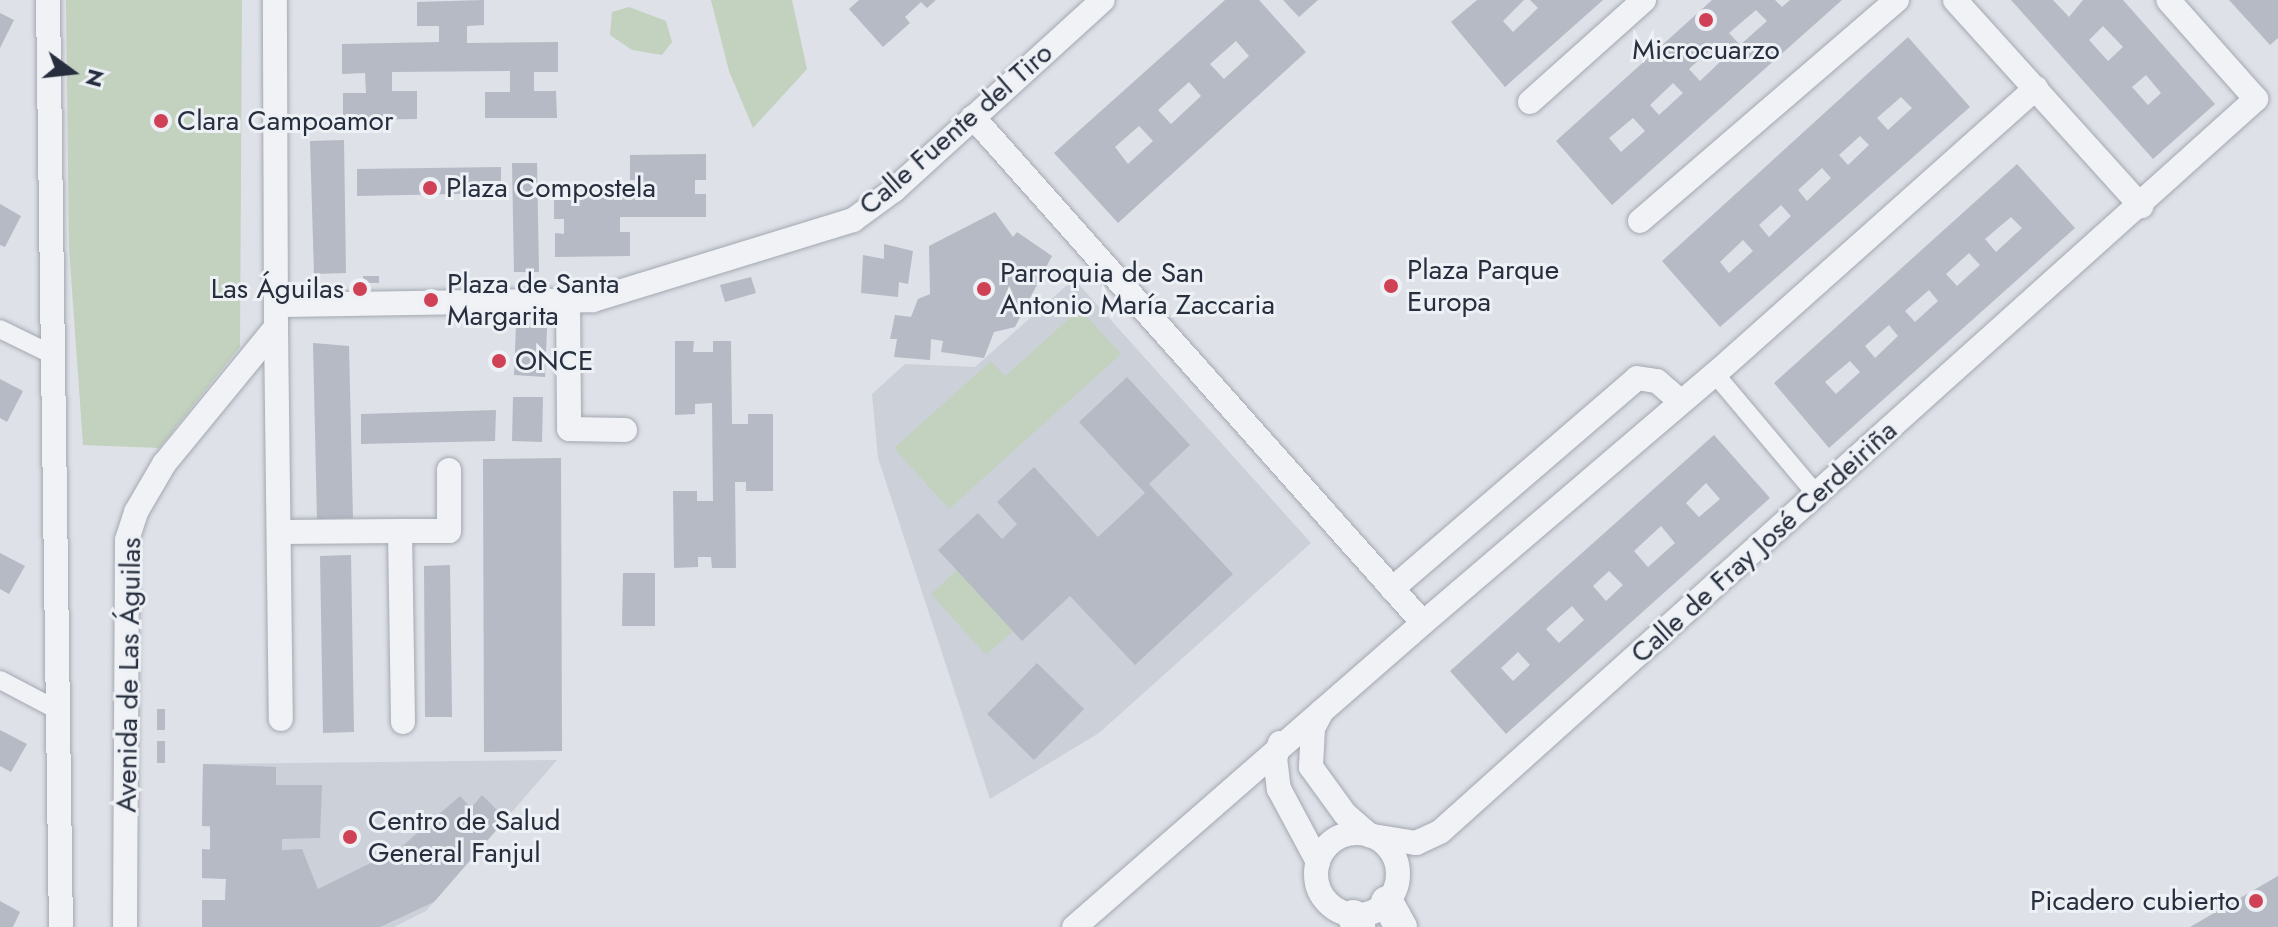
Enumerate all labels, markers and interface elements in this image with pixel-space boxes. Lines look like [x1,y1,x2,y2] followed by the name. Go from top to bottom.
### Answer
[1697,11,1715,29] marker: Microcuarzo
[32,32,112,112] north arrow
[1632,33,1780,67] place label: Microcuarzo
[852,36,1060,222] street label: Calle Fuente del Tiro
[77,66,113,91] text: N
[177,104,393,138] place label: Clara Campoamor
[152,112,170,130] marker: Clara Campoamor
[446,171,656,205] place label: Plaza Compostela
[421,179,439,197] marker: Plaza Compostela
[1407,253,1559,319] place label: Plaza Parque Europa
[1000,256,1275,322] place label: Parroquia de San Antonio María Zaccaria
[447,267,619,333] place label: Plaza de Santa Margarita
[211,272,344,306] place label: Las Águilas
[1382,277,1400,295] marker: Plaza Parque Europa
[351,280,369,298] marker: Las Águilas
[975,280,993,298] marker: Parroquia de San Antonio María Zaccaria
[422,291,440,309] marker: Plaza de Santa Margarita
[515,344,593,378] place label: ONCE
[490,352,508,370] marker: ONCE
[1624,414,1904,670] street label: Calle de Fray José Cerdeiriña
[110,537,148,813] street label: Avenida de Las Águilas
[368,804,561,870] place label: Centro de Salud General Fanjul
[339,826,361,848] marker: Centro de Salud General Fanjul
[2030,884,2240,918] place label: Picadero cubierto
[2247,892,2265,910] marker: Picadero cubierto

